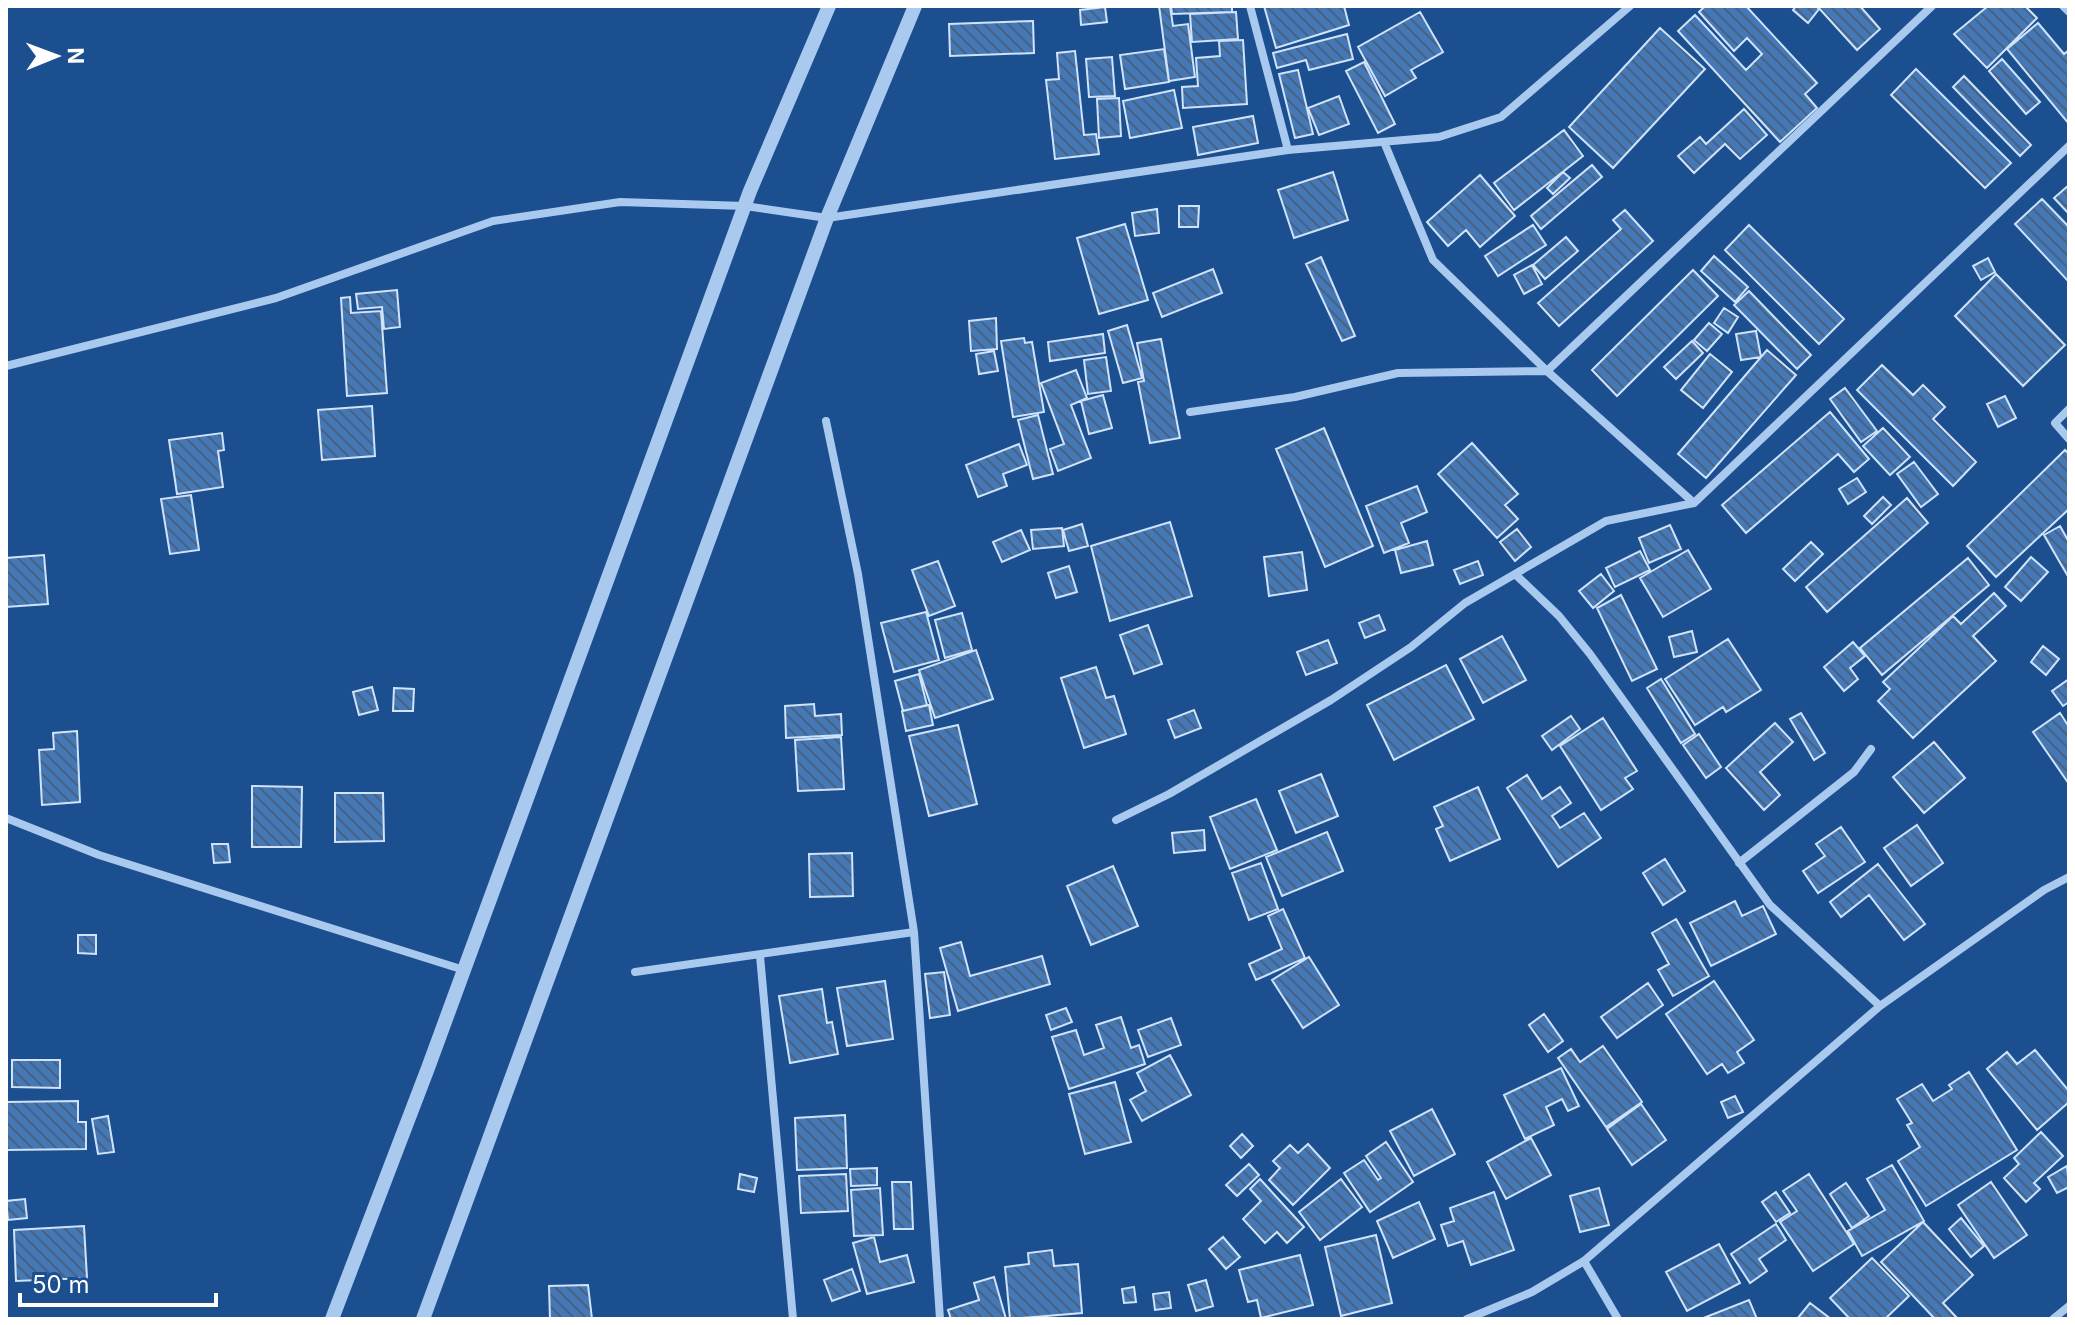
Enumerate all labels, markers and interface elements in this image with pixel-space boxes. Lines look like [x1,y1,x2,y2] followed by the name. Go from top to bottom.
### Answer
[16,16,96,96] north arrow
[63,47,89,64] text: N
[20,1257,216,1307] scale bar
[32,1270,90,1299] text: 50 m

